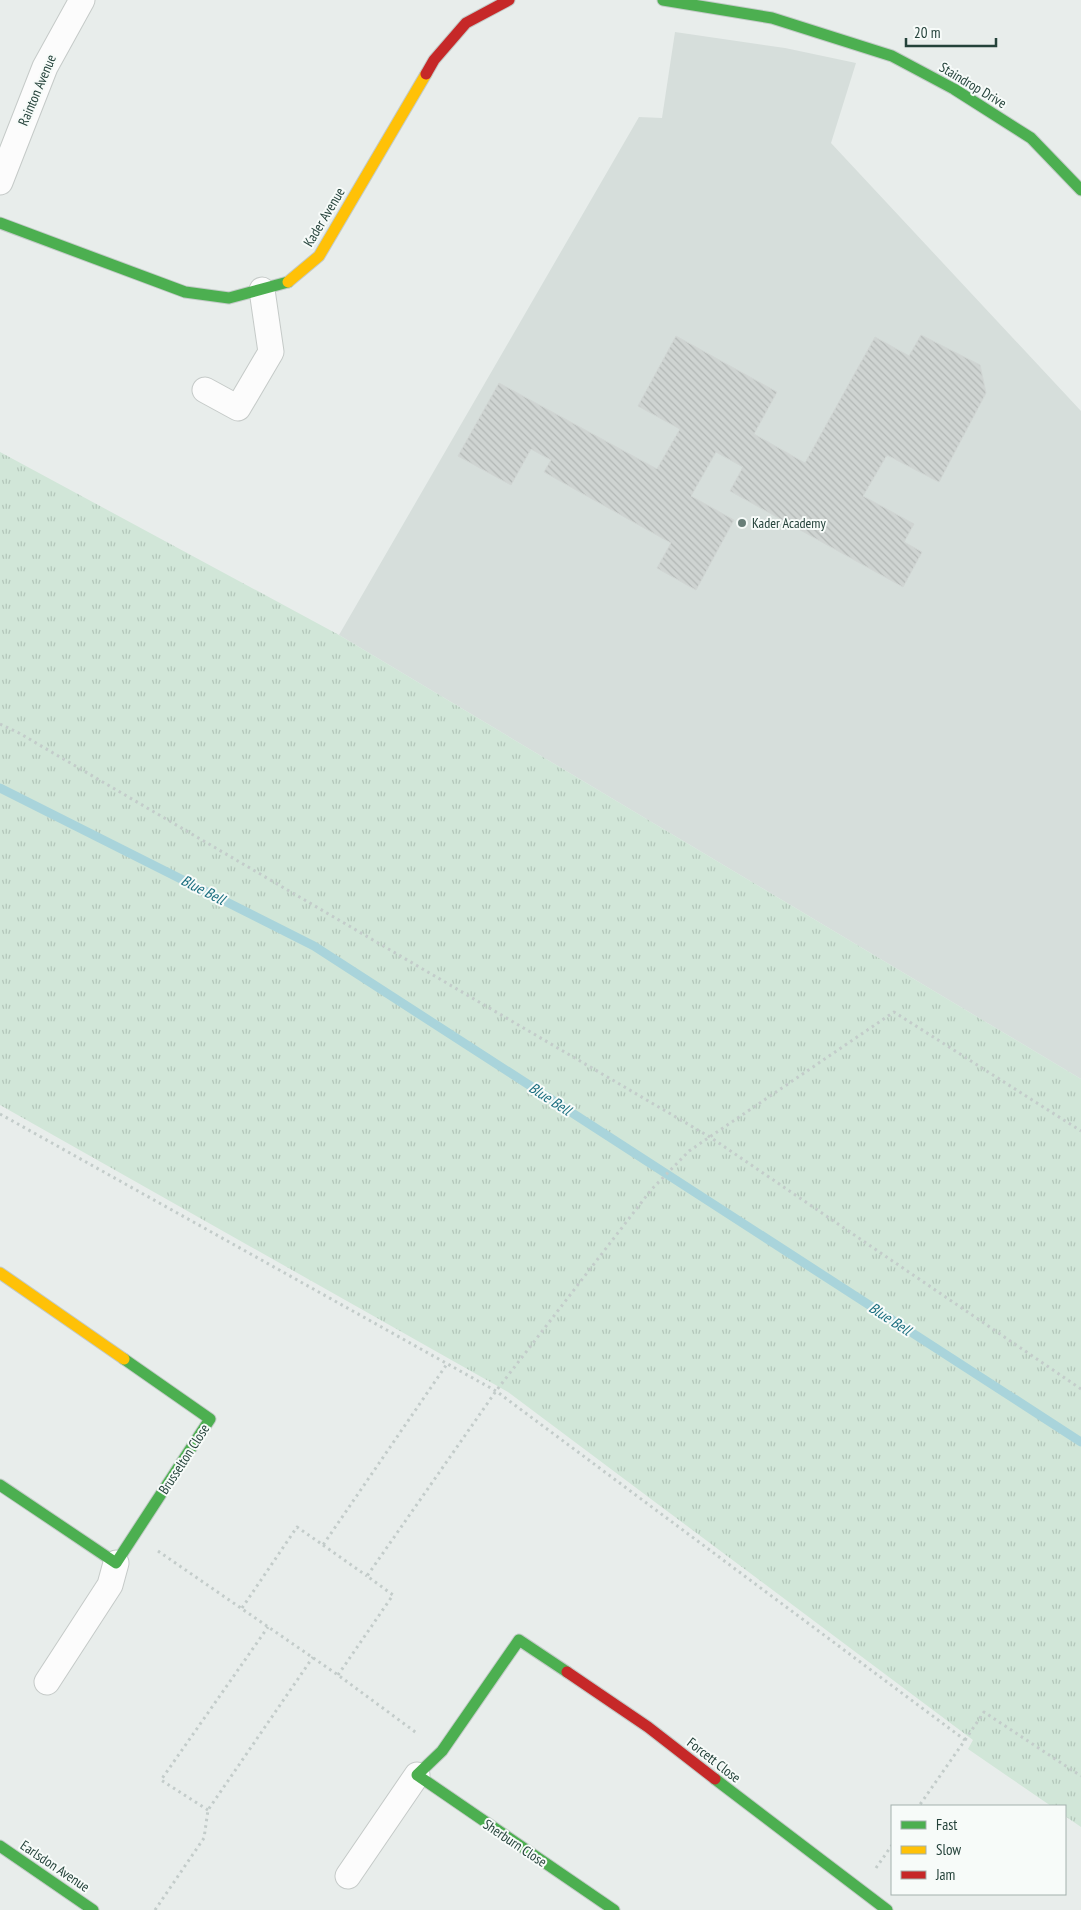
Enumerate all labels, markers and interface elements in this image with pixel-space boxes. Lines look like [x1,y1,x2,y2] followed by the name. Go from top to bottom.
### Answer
[906,15,996,47] scale bar
[914,23,940,42] text: 20 m
[14,52,60,128] street label: Rainton Avenue
[936,58,1010,112] street label: Staindrop Drive
[299,184,349,250] street label: Kader Avenue
[752,514,826,532] place label: Kader Academy
[736,517,748,529] marker: Kader Academy
[178,870,230,909] water label: Blue Bell
[526,1078,576,1120] water label: Blue Bell
[866,1298,916,1340] water label: Blue Bell
[155,1420,213,1498] street label: Brusselton Close
[684,1733,745,1787] street label: Forcett Close
[891,1805,1066,1895] legend
[480,1815,551,1871] street label: Sherburn Close
[936,1815,957,1834] text: Fast
[17,1836,93,1896] street label: Earlsdon Avenue
[936,1840,961,1859] text: Slow
[935,1865,955,1884] text: Jam

